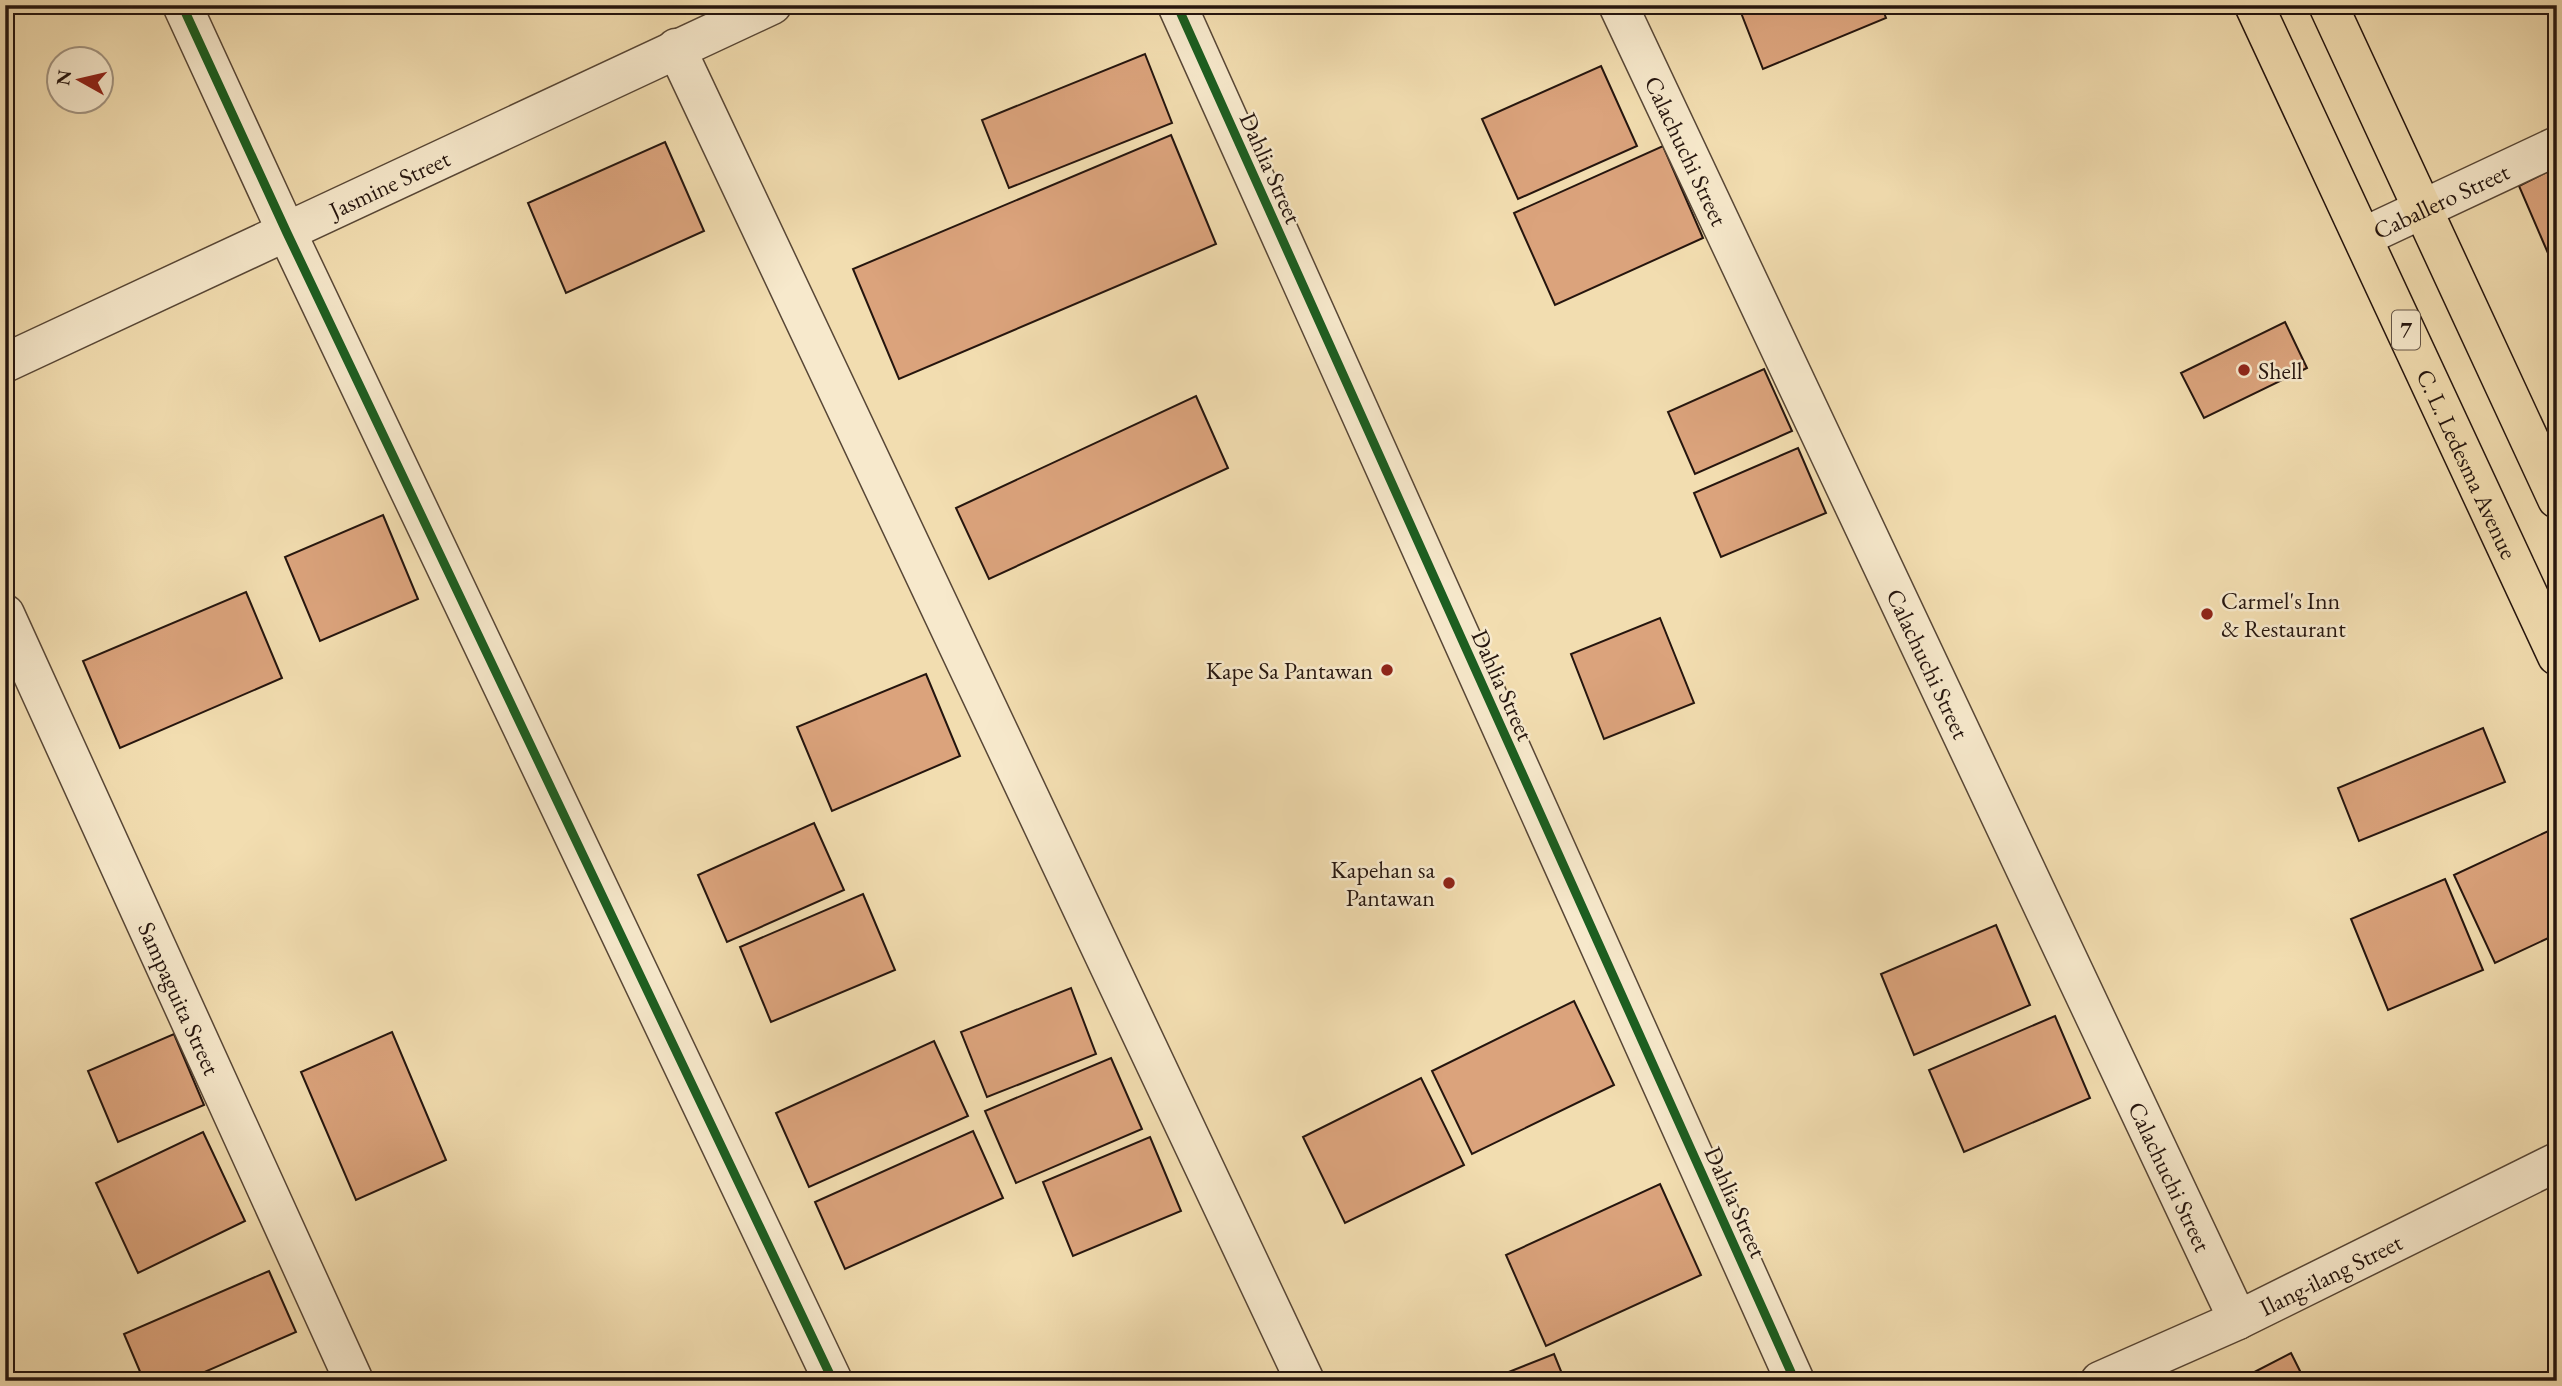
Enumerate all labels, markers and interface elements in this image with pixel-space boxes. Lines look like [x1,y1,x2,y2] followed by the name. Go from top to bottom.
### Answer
[46,46,116,116] north arrow
[50,68,77,87] text: N
[1638,71,1736,231] street label: Calachuchi Street
[1233,107,1310,229] street label: Dahlia Street
[322,142,455,226] street label: Jasmine Street
[2368,155,2514,246] street label: Caballero Street
[2392,310,2420,350] road number: 7
[2258,355,2303,386] place label: Shell
[2236,362,2252,378] marker: Shell
[2410,364,2525,564] street label: C. L. Ledesma Avenue
[1880,583,1977,744] street label: Calachuchi Street
[2221,585,2346,644] place label: Carmel's Inn & Restaurant
[2199,606,2215,622] marker: Carmel's Inn & Restaurant
[1465,624,1542,746] street label: Dahlia Street
[1206,655,1373,686] place label: Kape Sa Pantawan
[1379,662,1395,678] marker: Kape Sa Pantawan
[1331,854,1435,913] place label: Kapehan sa Pantawan
[1441,875,1457,891] marker: Kapehan sa Pantawan
[132,917,228,1080] street label: Sampaguita Street
[2122,1096,2219,1257] street label: Calachuchi Street
[1698,1141,1775,1263] street label: Dahlia Street
[2254,1226,2407,1323] street label: Ilang-ilang Street

